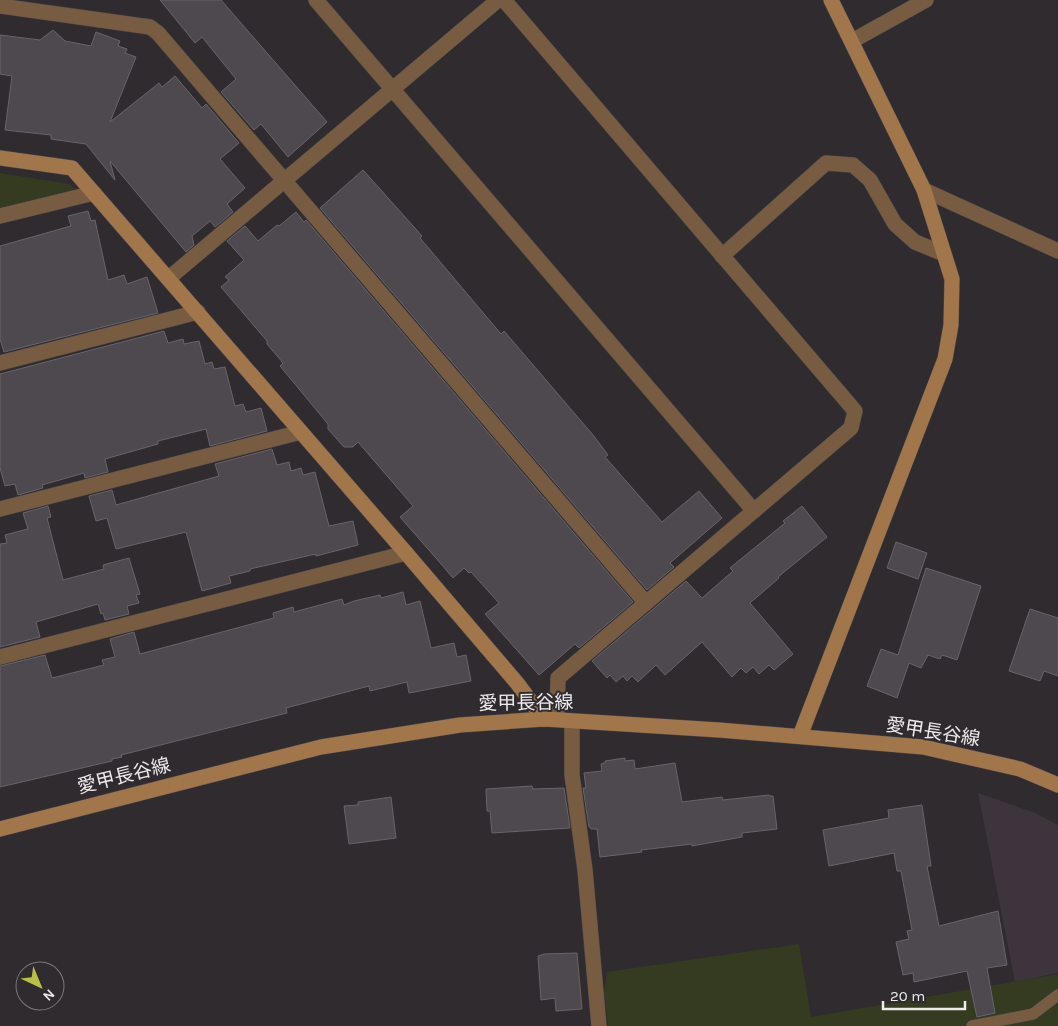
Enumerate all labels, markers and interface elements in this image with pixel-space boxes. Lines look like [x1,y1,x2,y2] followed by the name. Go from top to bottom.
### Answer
[478,691,574,715] street label: 愛甲長谷線
[884,714,982,750] street label: 愛甲長谷線
[75,754,173,798] street label: 愛甲長谷線
[15,961,65,1011] north arrow
[883,978,966,1010] scale bar
[39,985,58,1005] text: N
[890,987,925,1005] text: 20 m

